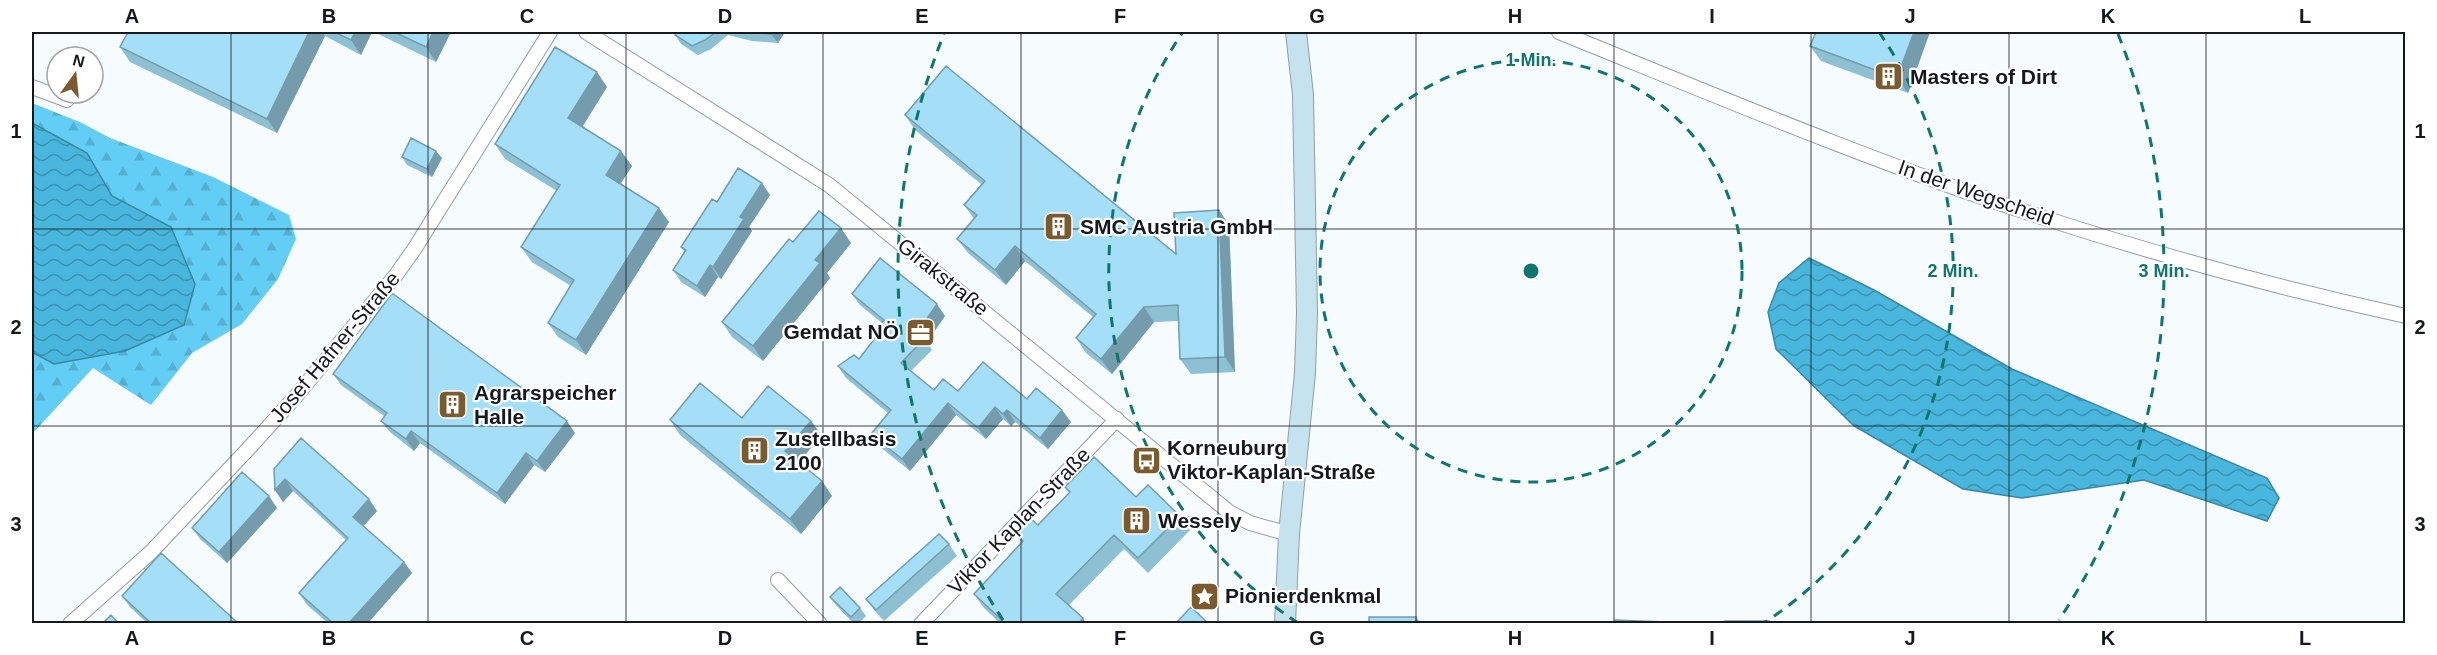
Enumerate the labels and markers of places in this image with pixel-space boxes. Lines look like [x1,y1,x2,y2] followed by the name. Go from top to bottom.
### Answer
[1873,61,1905,93] building icon: Masters of Dirt
[1910,65,2057,88] place label: Masters of Dirt
[1043,211,1075,243] building icon: SMC Austria GmbH
[1080,215,1273,238] place label: SMC Austria GmbH
[1521,261,1541,281] centre of rings
[904,316,936,348] office icon: Gemdat NÖ
[783,320,899,343] place label: Gemdat NÖ
[474,381,616,428] place label: Agrarspeicher Halle
[437,389,469,421] building icon: Agrarspeicher Halle
[775,427,896,474] place label: Zustellbasis 2100
[738,435,770,467] building icon: Zustellbasis 2100
[1167,436,1376,483] place label: Korneuburg Viktor-Kaplan-Straße
[1130,444,1162,476] bus stop icon: Korneuburg Viktor-Kaplan-Straße
[1121,505,1153,537] building icon: Wessely
[1158,509,1242,532] place label: Wessely
[1188,580,1220,612] place icon: Pionierdenkmal
[1225,584,1381,607] place label: Pionierdenkmal

